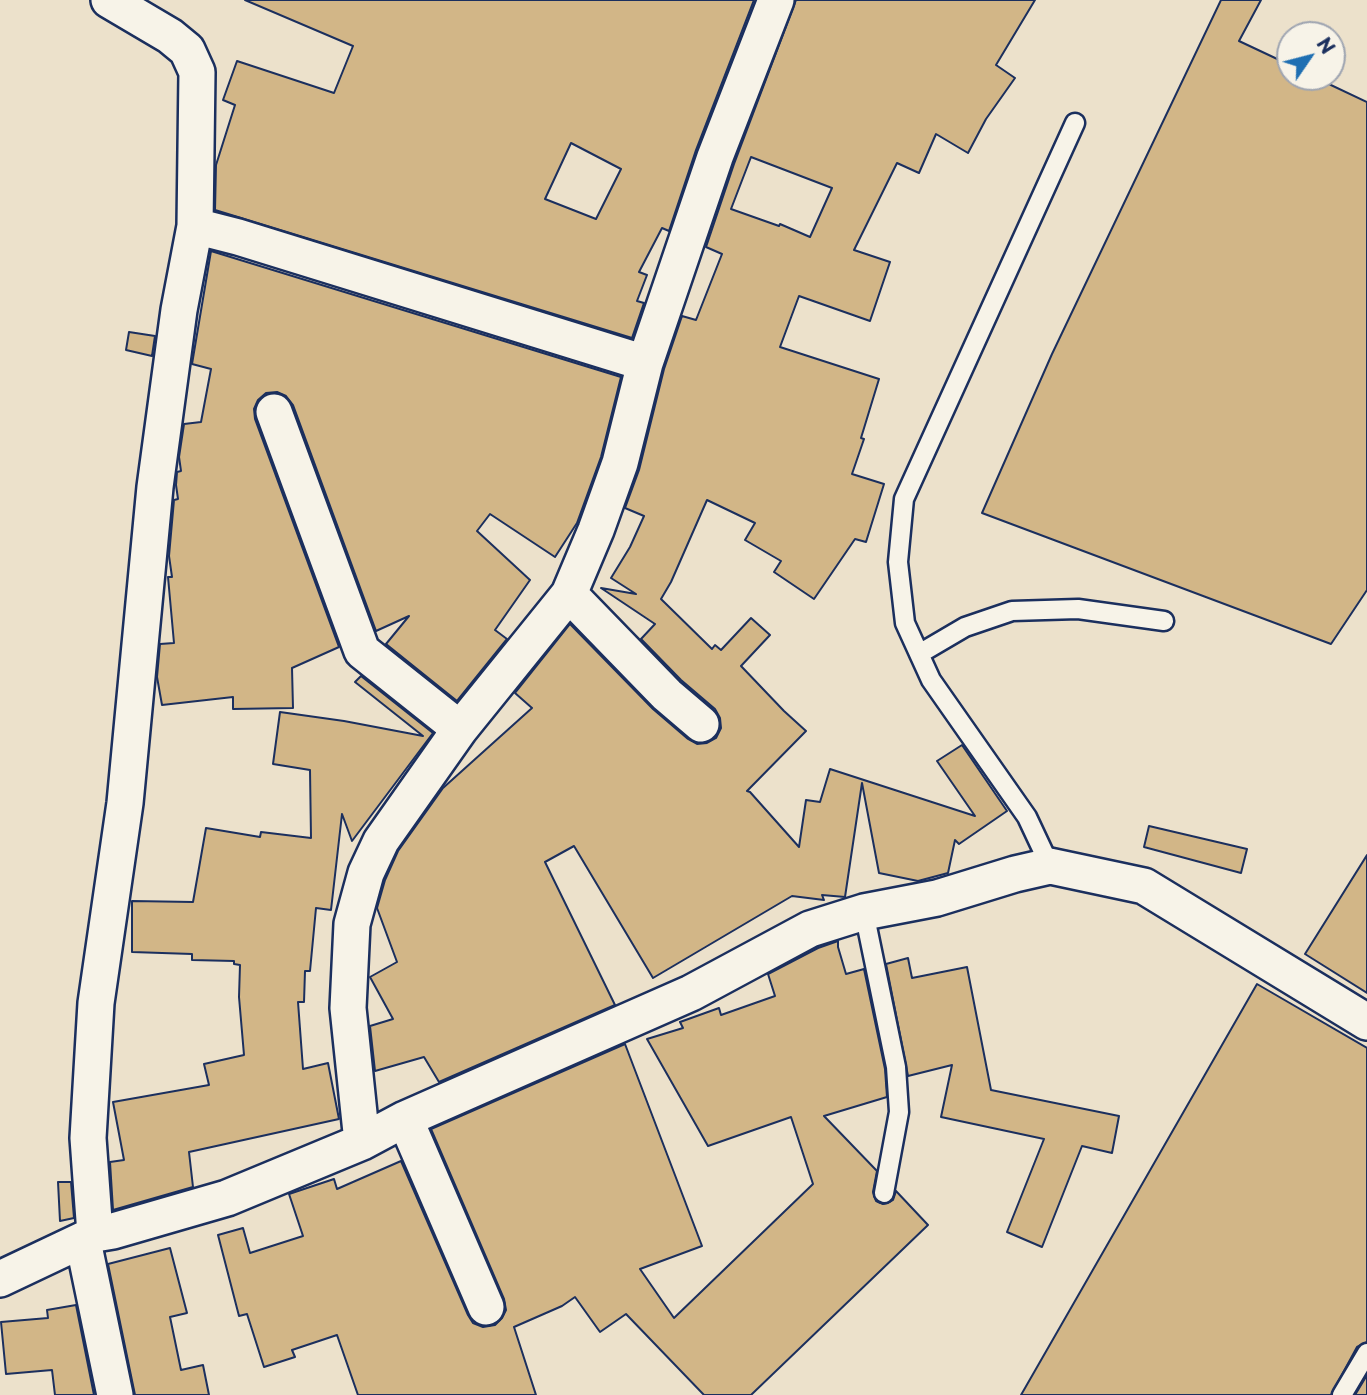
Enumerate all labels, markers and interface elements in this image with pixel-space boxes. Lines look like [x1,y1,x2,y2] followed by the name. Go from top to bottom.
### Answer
[1276,21,1346,91] north arrow
[1311,31,1342,59] text: N

